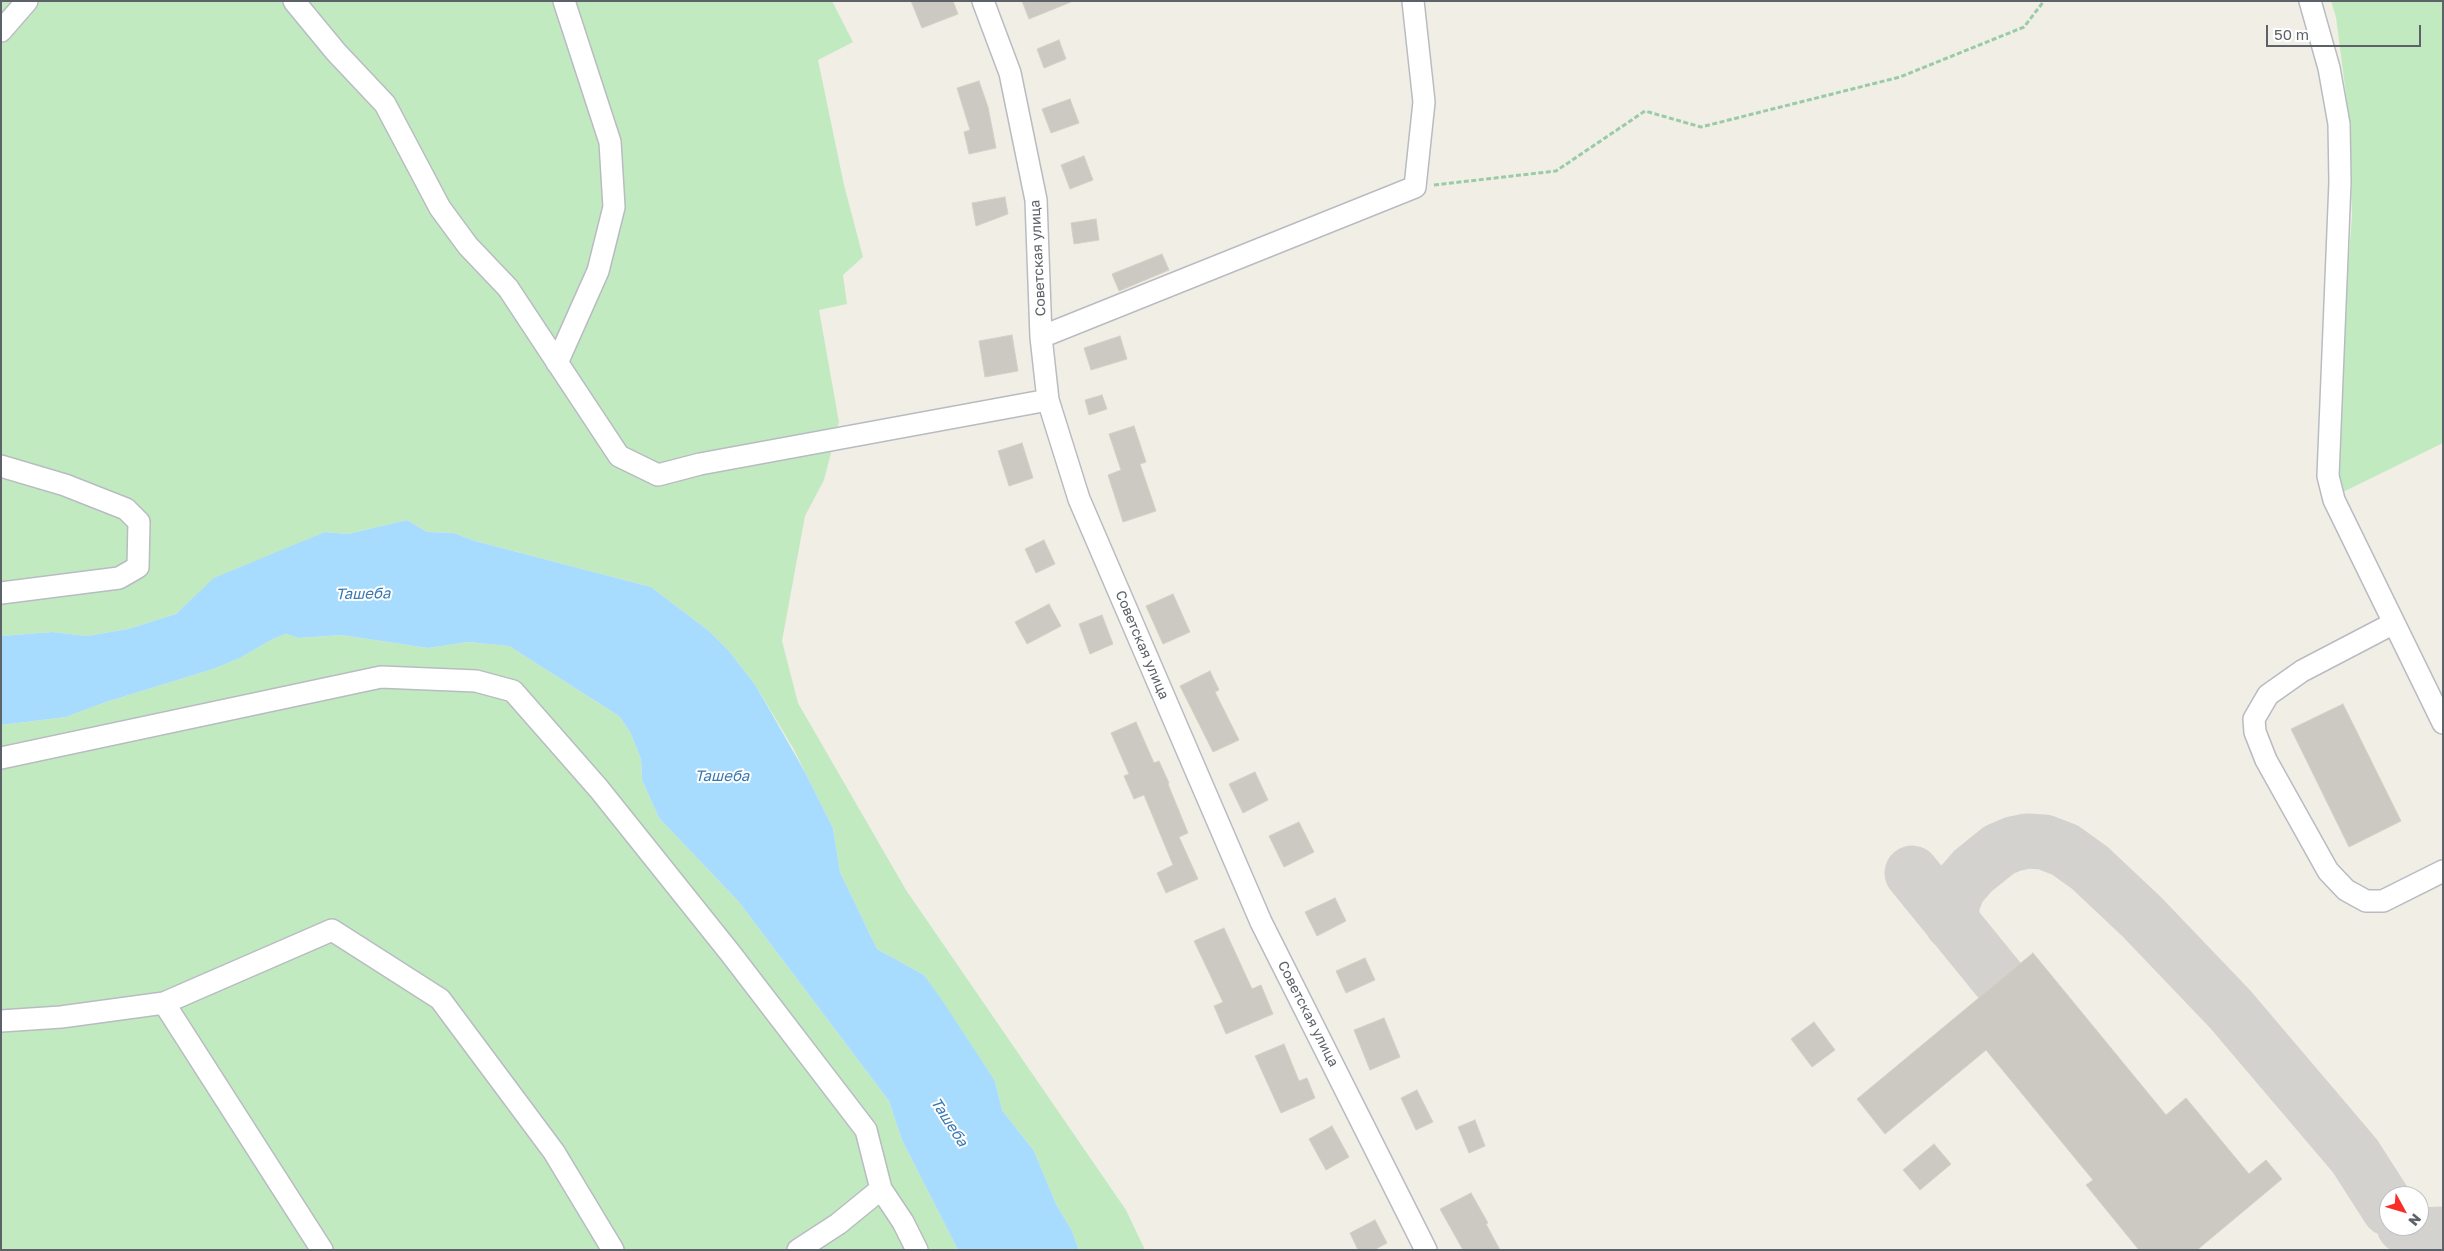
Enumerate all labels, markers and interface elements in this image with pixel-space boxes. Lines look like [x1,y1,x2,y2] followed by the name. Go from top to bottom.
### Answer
[2269,15,2424,47] scale bar
[2274,25,2309,43] text: 50 m
[1027,199,1049,317] street label: Советская улица
[336,585,390,603] water label: Ташеба
[1112,588,1172,702] street label: Советская улица
[695,767,749,785] water label: Ташеба
[1274,958,1342,1070] street label: Советская улица
[927,1094,971,1150] water label: Ташеба
[2379,1186,2429,1236] north arrow
[2405,1211,2425,1230] text: N

